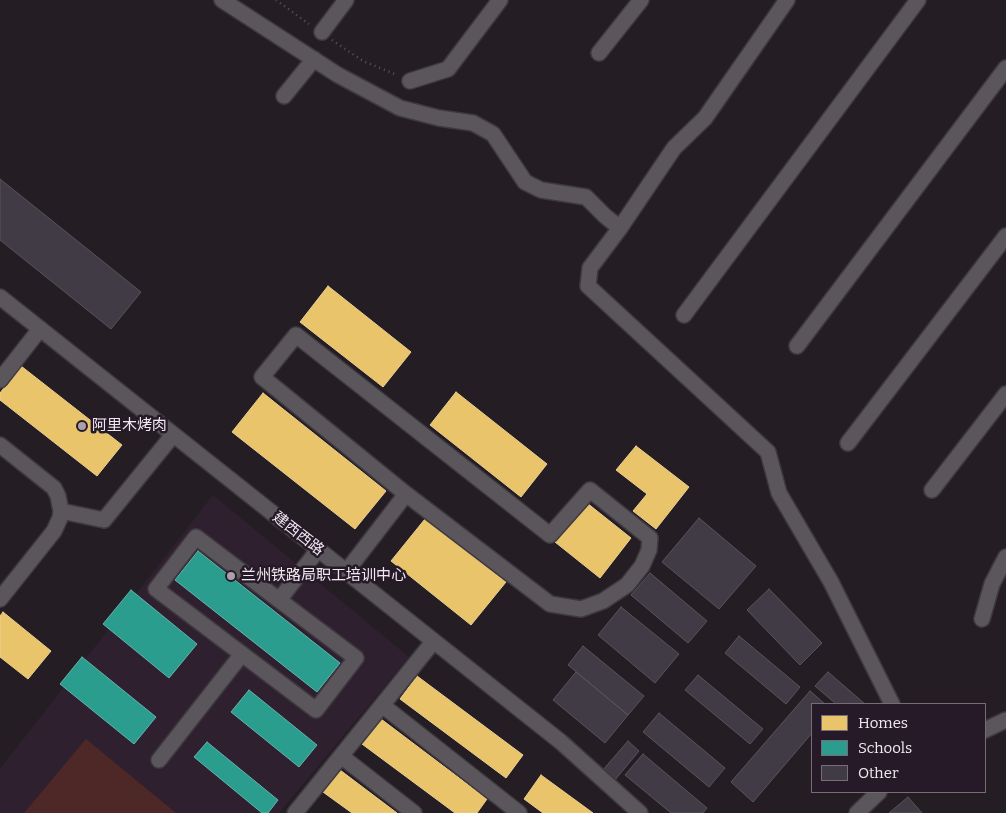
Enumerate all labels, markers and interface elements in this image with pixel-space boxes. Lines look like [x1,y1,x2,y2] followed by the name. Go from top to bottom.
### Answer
[92,417,167,435] place label: 阿里木烤肉
[76,420,88,432] marker: 阿里木烤肉
[269,508,327,560] street label: 建西西路
[241,567,406,585] place label: 兰州铁路局职工培训中心
[225,570,237,582] marker: 兰州铁路局职工培训中心
[811,703,986,793] legend
[858,714,908,732] text: Homes
[858,739,912,757] text: Schools
[858,764,899,782] text: Other

